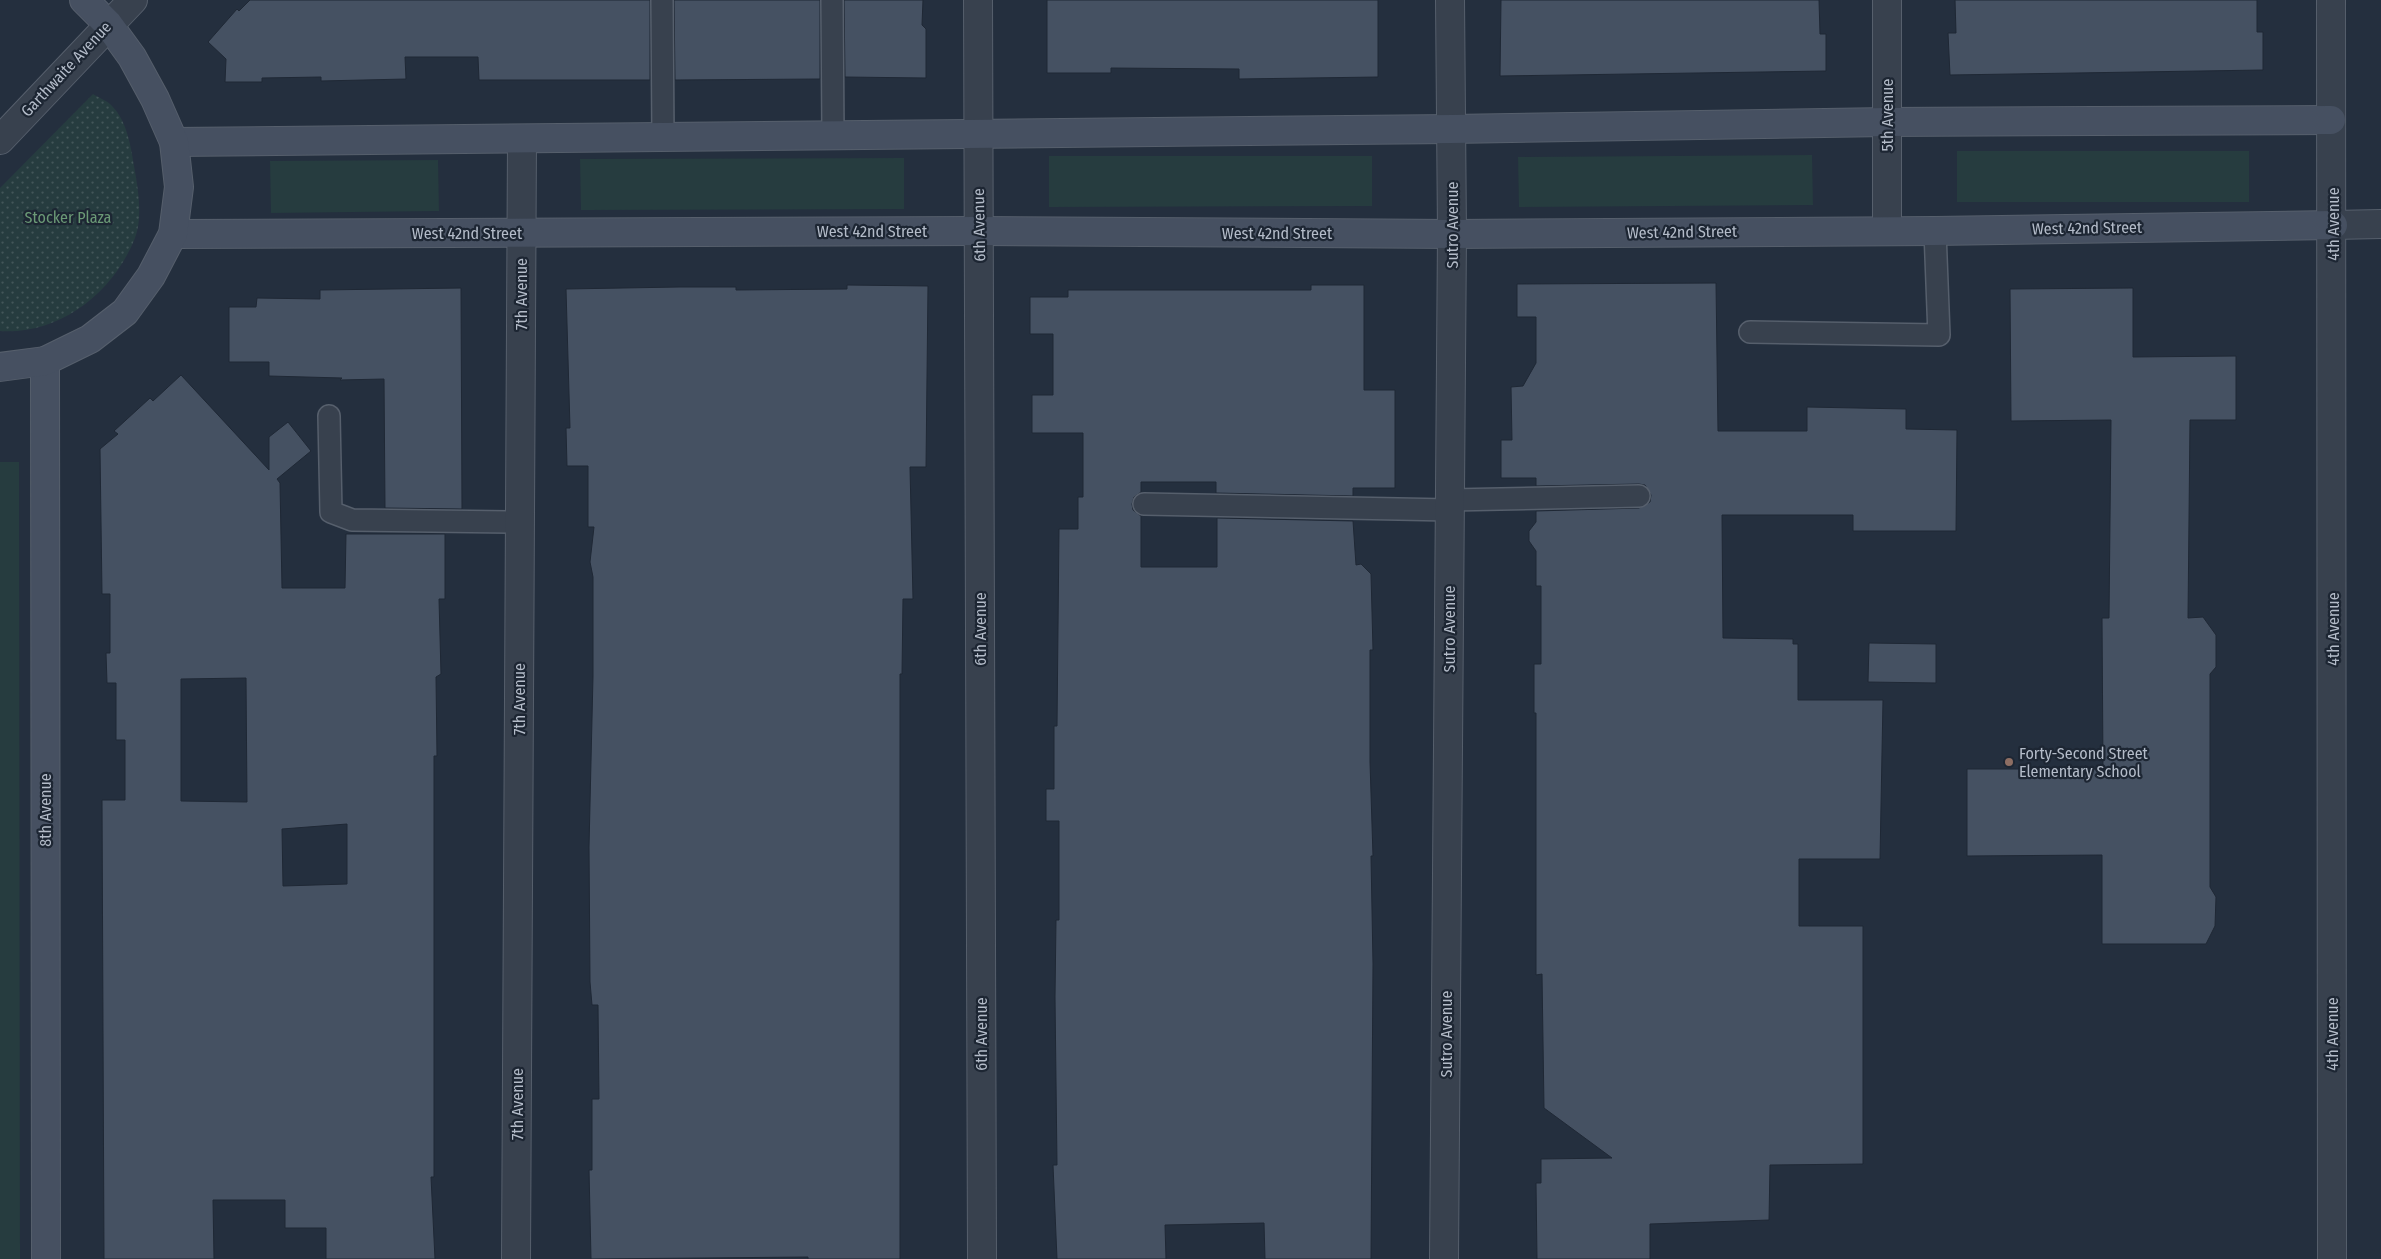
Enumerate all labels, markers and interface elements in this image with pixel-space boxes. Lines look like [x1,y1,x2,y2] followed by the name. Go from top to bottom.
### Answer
[17,17,115,121] street label: Garthwaite Avenue
[1878,79,1897,151] street label: 5th Avenue
[1443,181,1462,268] street label: Sutro Avenue
[2324,187,2343,261] street label: 4th Avenue
[969,188,989,262] street label: 6th Avenue
[25,208,112,227] park label: Stocker Plaza
[2032,218,2143,238] street label: West 42nd Street
[817,222,928,241] street label: West 42nd Street
[1627,222,1738,242] street label: West 42nd Street
[412,224,523,243] street label: West 42nd Street
[1222,224,1333,243] street label: West 42nd Street
[512,258,531,330] street label: 7th Avenue
[1440,585,1459,672] street label: Sutro Avenue
[971,592,990,666] street label: 6th Avenue
[2324,592,2343,666] street label: 4th Avenue
[510,663,529,735] street label: 7th Avenue
[2019,744,2149,781] place label: Forty-Second Street Elementary School
[2003,756,2015,768] marker: Forty-Second Street Elementary School
[36,773,55,847] street label: 8th Avenue
[1437,990,1456,1077] street label: Sutro Avenue
[972,997,991,1071] street label: 6th Avenue
[2323,997,2342,1071] street label: 4th Avenue
[508,1068,527,1140] street label: 7th Avenue

